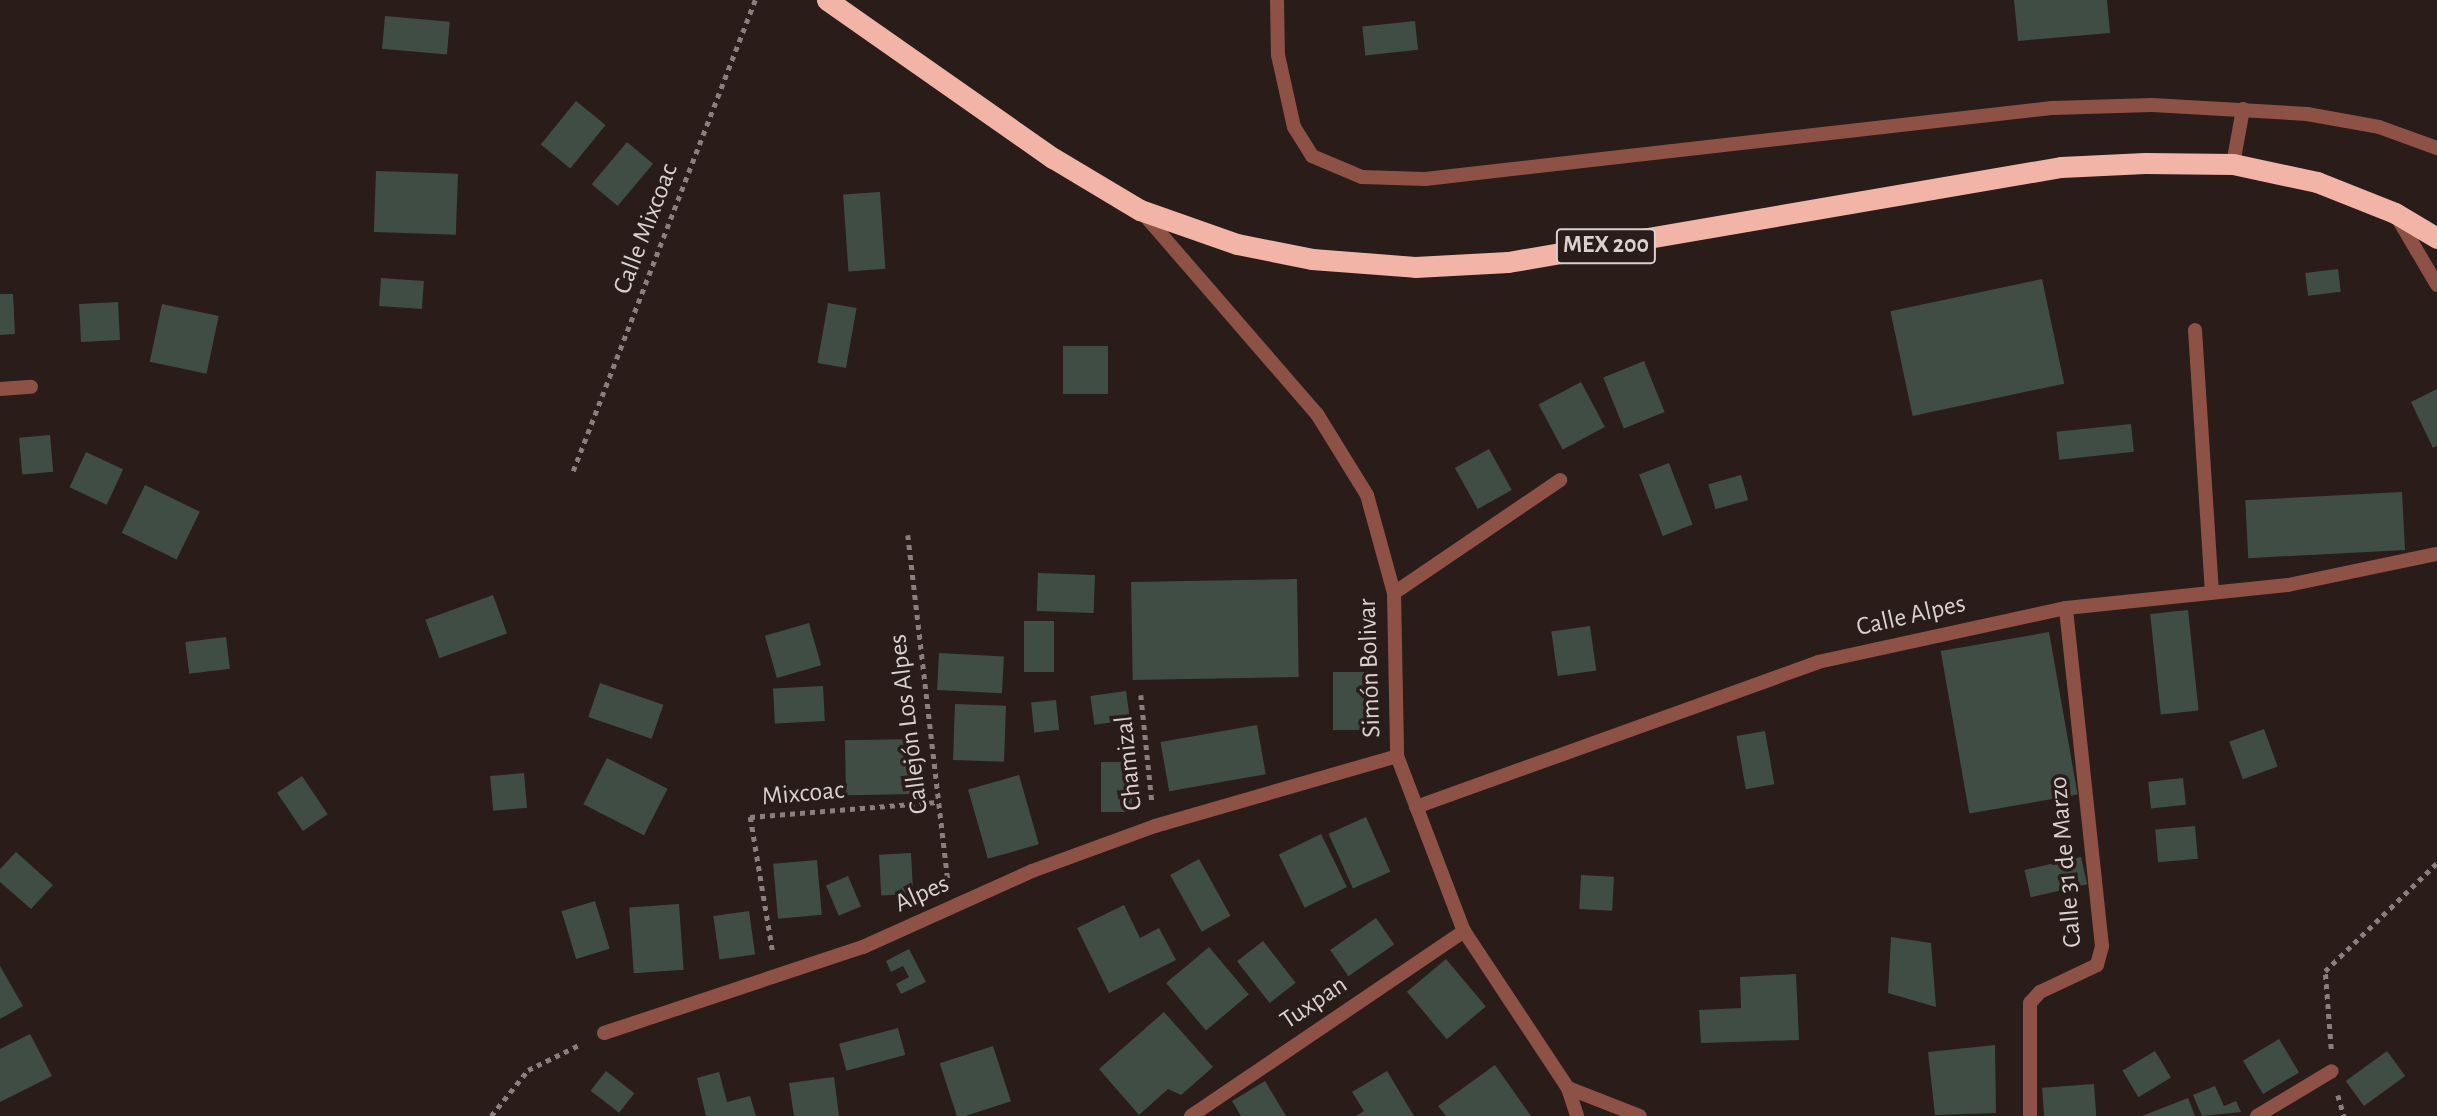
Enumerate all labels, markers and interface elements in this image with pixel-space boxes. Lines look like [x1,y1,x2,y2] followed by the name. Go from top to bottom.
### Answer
[607,159,685,299] street label: Calle Mixcoac
[1555,226,1657,267] road number: MEX 200
[1853,588,1969,644] street label: Calle Alpes
[1352,598,1388,738] street label: Simón Bolivar
[882,632,936,816] street label: Callejón Los Alpes
[1109,714,1149,812] street label: Chamizal
[761,775,845,813] street label: Mixcoac
[2043,775,2089,949] street label: Calle 31 de Marzo
[890,868,954,920] street label: Alpes
[1275,969,1353,1037] street label: Tuxpan

